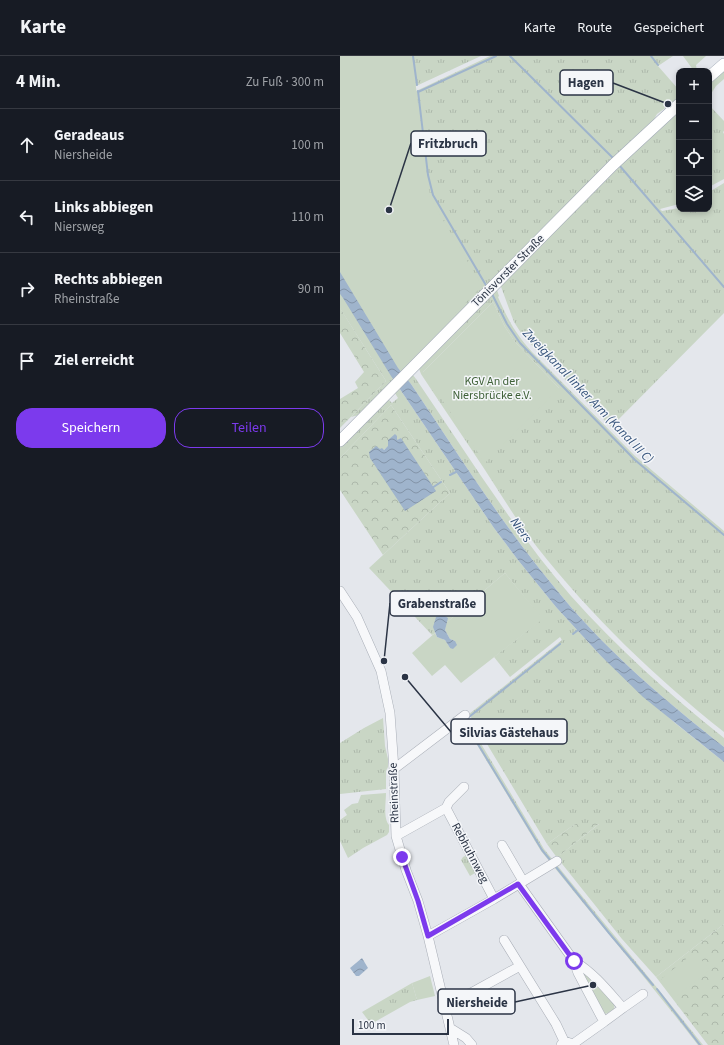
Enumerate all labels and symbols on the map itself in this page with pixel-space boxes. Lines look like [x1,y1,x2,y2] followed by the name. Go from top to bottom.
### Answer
[560,70,613,95] callout: Hagen
[568,74,604,92] text: Hagen
[411,131,486,156] callout: Fritzbruch
[418,135,478,153] text: Fritzbruch
[468,231,548,311] street label: Tönisvorster Straße
[518,324,658,468] water label: Zweigkanal linker Arm (Kanal III C)
[452,373,532,404] park label: KGV An der Niersbrücke e.V.
[506,514,536,546] water label: Niers
[390,591,485,616] callout: Grabenstraße
[398,595,477,613] text: Grabenstraße
[451,719,567,744] callout: Silvias Gästehaus
[459,724,559,742] text: Silvias Gästehaus
[384,762,404,824] street label: Rheinstraße
[447,820,493,886] street label: Rebhuhnweg
[393,848,411,866] route end
[565,952,583,970] route start
[438,989,515,1014] callout: Niersheide
[446,994,508,1012] text: Niersheide
[352,1017,449,1036] scale bar

